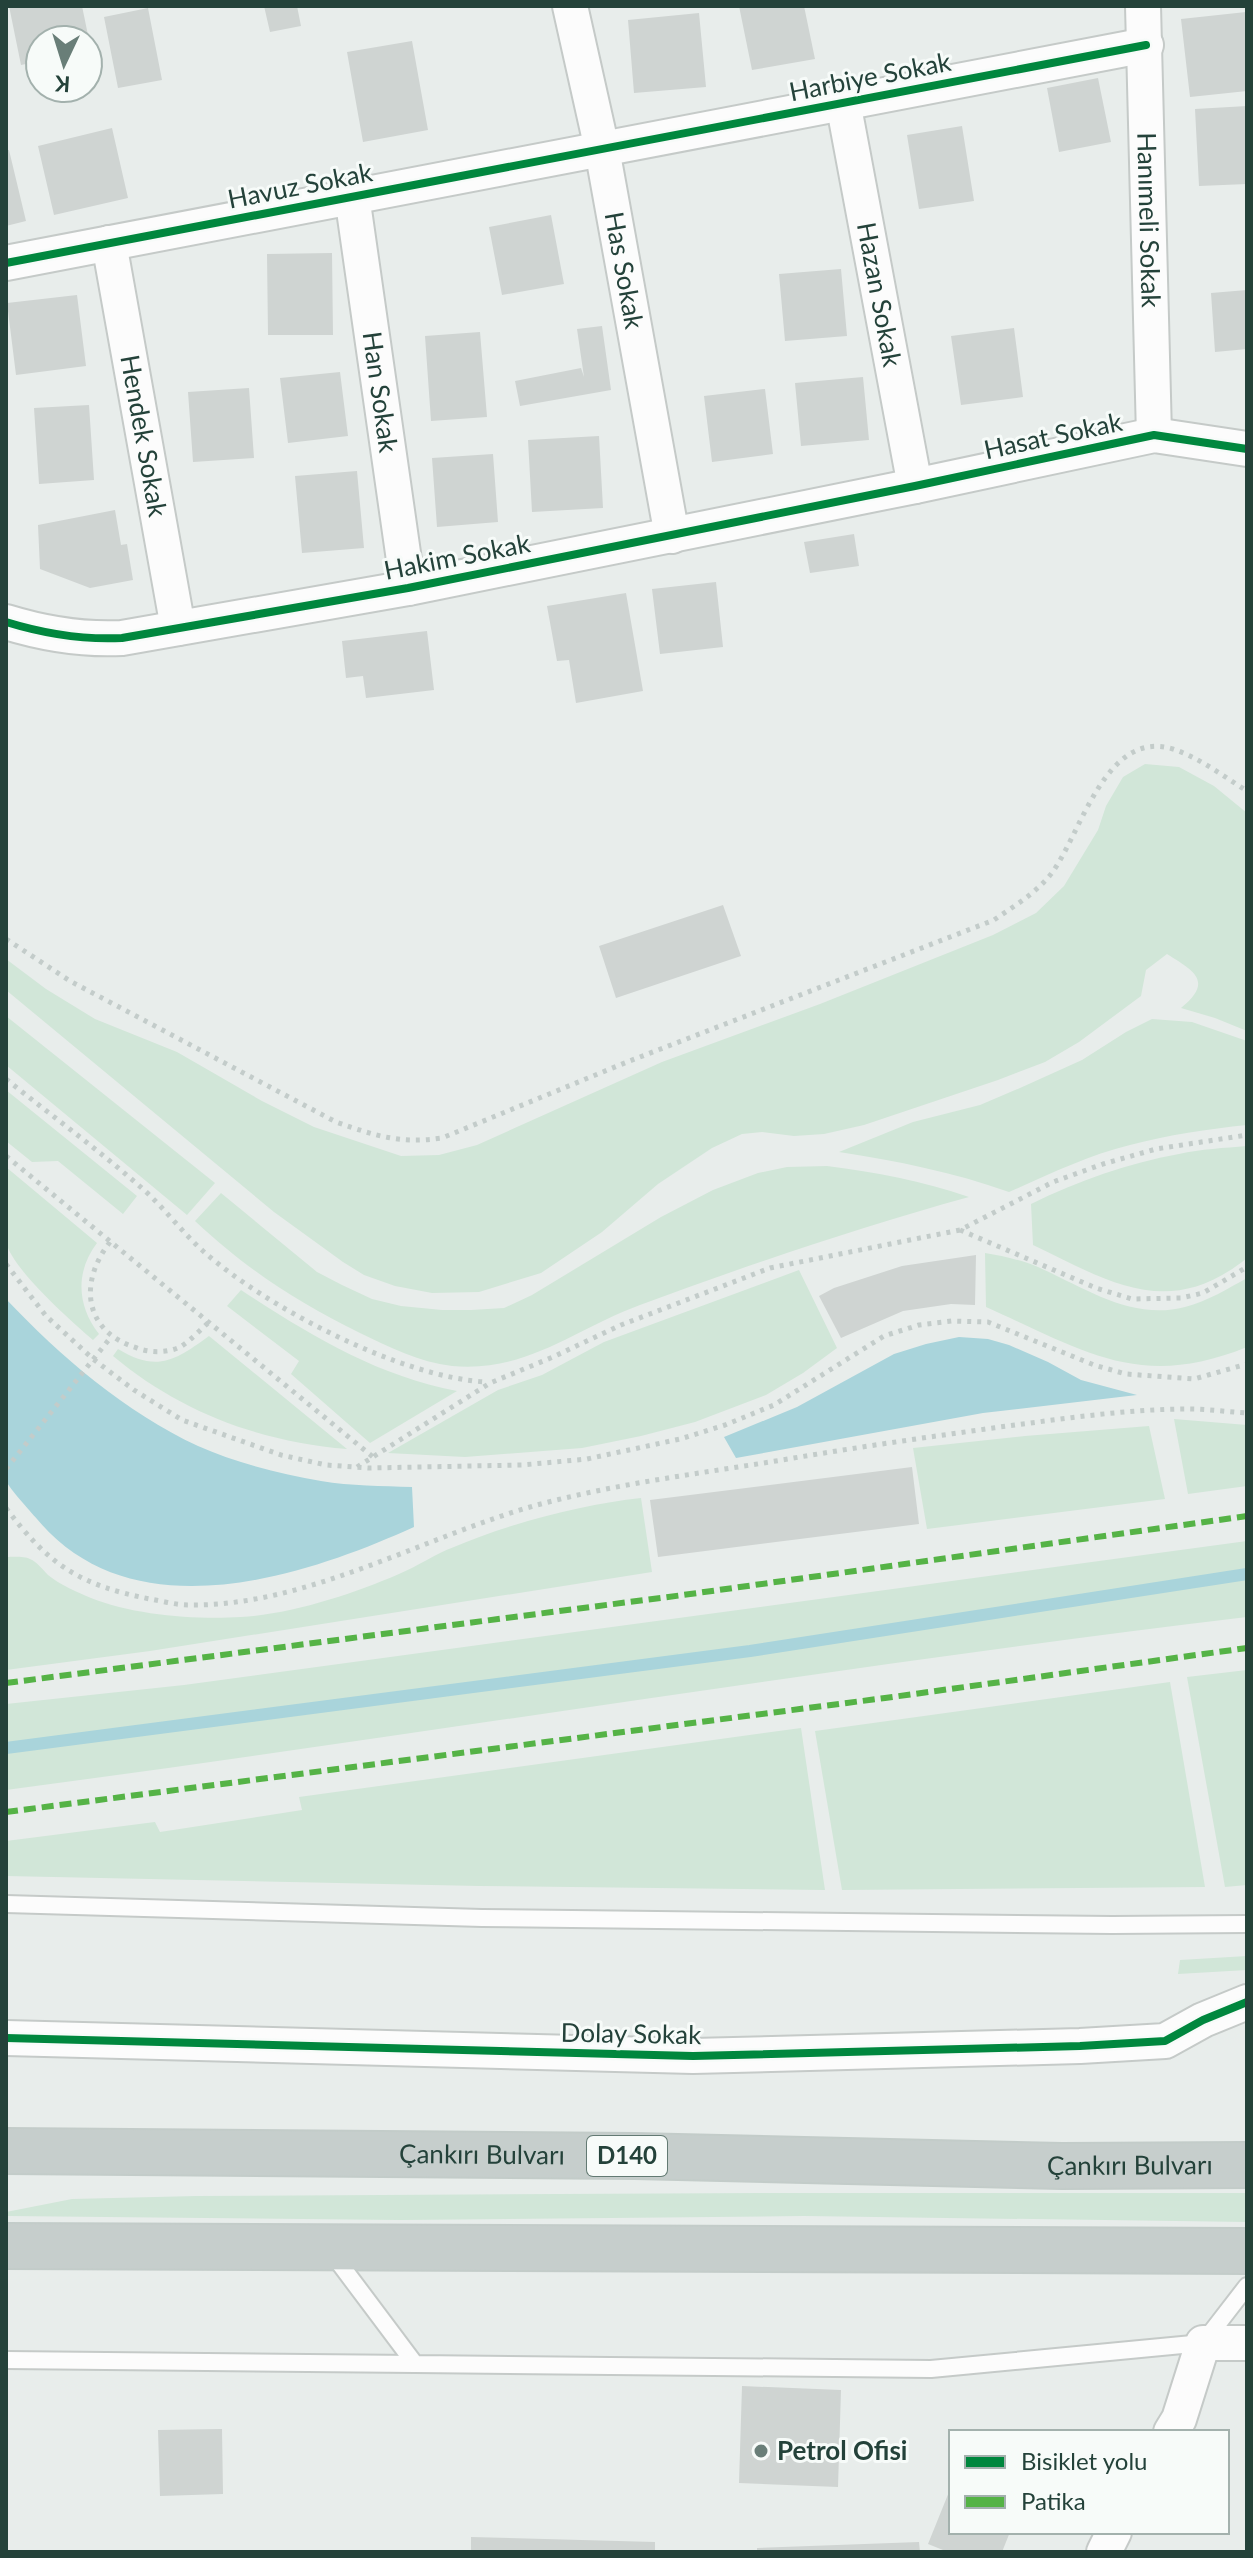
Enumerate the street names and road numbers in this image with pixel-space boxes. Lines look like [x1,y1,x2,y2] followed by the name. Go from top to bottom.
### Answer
[786,44,954,107] street label: Harbiye Sokak
[1131,132,1168,309] street label: Hanımeli Sokak
[225,155,376,215] street label: Havuz Sokak
[599,209,651,332] street label: Has Sokak
[851,220,909,370] street label: Hazan Sokak
[357,329,406,455] street label: Han Sokak
[114,352,175,520] street label: Hendek Sokak
[981,405,1126,465] street label: Hasat Sokak
[381,526,533,586] street label: Hakim Sokak
[560,2016,702,2050] street label: Dolay Sokak
[587,2136,667,2176] road number: D140
[399,2137,565,2170] street label: Çankırı Bulvarı
[1047,2148,1213,2181] street label: Çankırı Bulvarı

